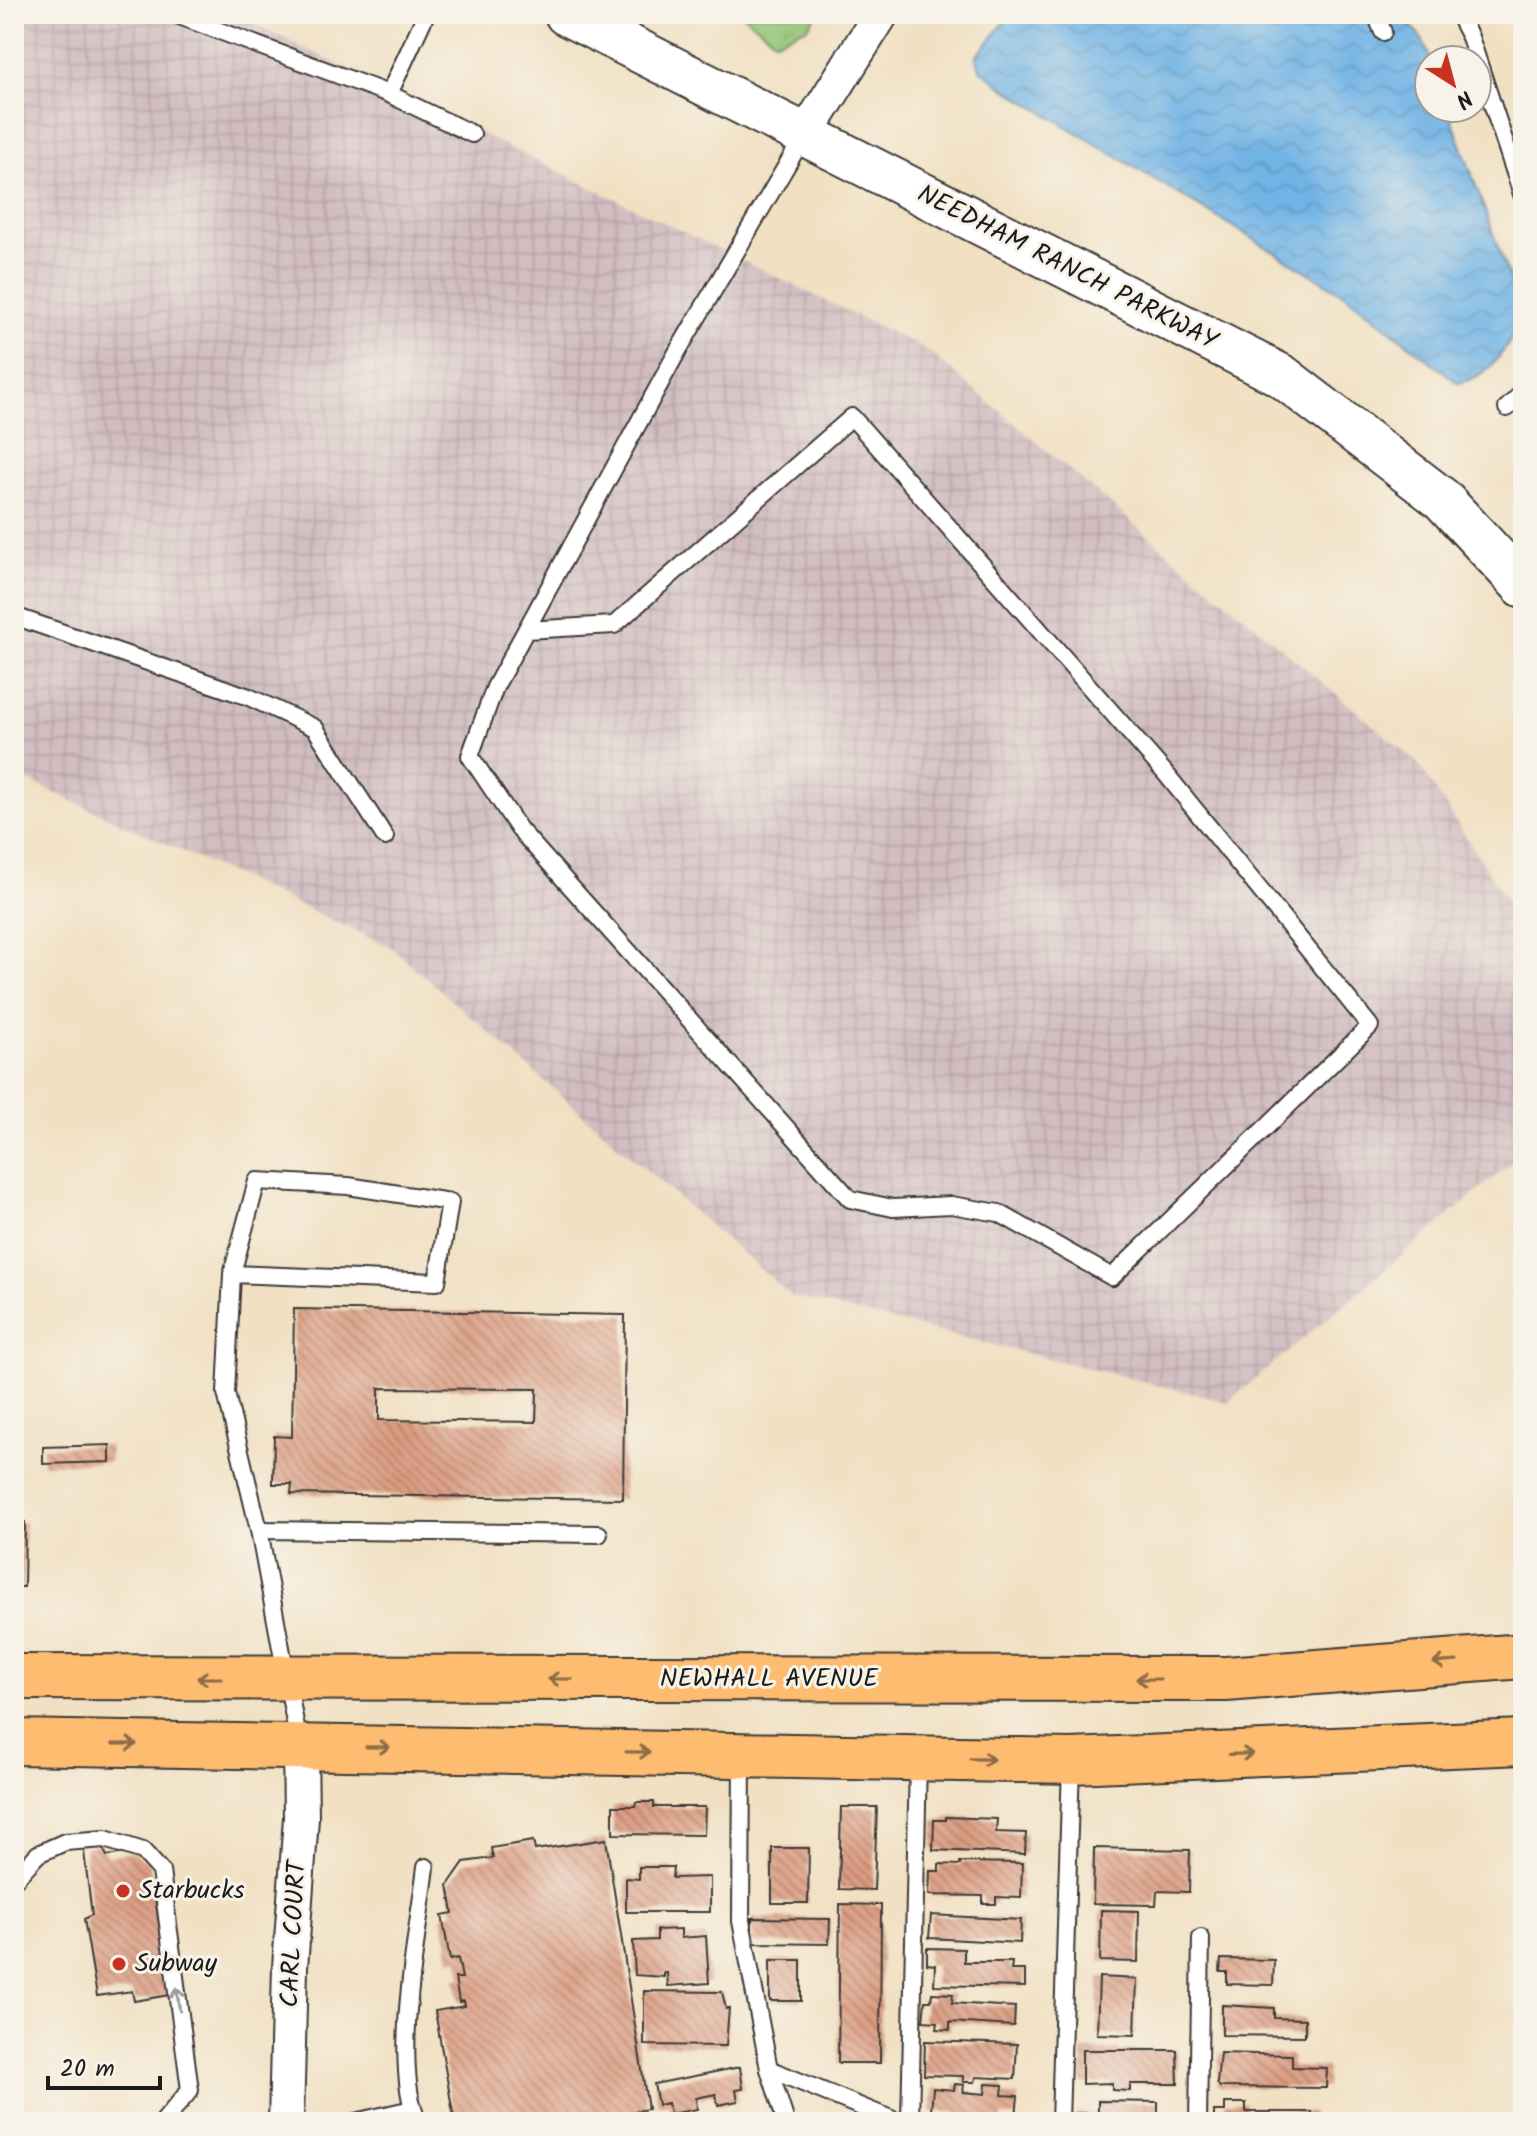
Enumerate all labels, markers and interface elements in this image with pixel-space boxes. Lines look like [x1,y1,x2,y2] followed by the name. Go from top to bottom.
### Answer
[1413,44,1493,124] north arrow
[1447,80,1479,116] text: N
[909,174,1226,363] street label: NEEDHAM RANCH PARKWAY
[1432,1655,1459,1670] one-way arrow
[660,1658,879,1700] street label: NEWHALL AVENUE
[196,1671,223,1686] one-way arrow
[547,1671,574,1687] one-way arrow
[1135,1671,1162,1687] one-way arrow
[111,1736,138,1752] one-way arrow
[364,1740,391,1755] one-way arrow
[624,1745,651,1760] one-way arrow
[1227,1746,1254,1761] one-way arrow
[968,1752,995,1767] one-way arrow
[269,1857,319,2009] street label: CARL COURT
[139,1870,245,1912] place label: Starbucks
[114,1882,132,1900] marker: Starbucks
[135,1943,218,1985] place label: Subway
[110,1955,128,1973] marker: Subway
[170,1987,185,2012] one-way arrow
[48,2040,160,2090] scale bar
[60,2050,115,2089] text: 20 m

